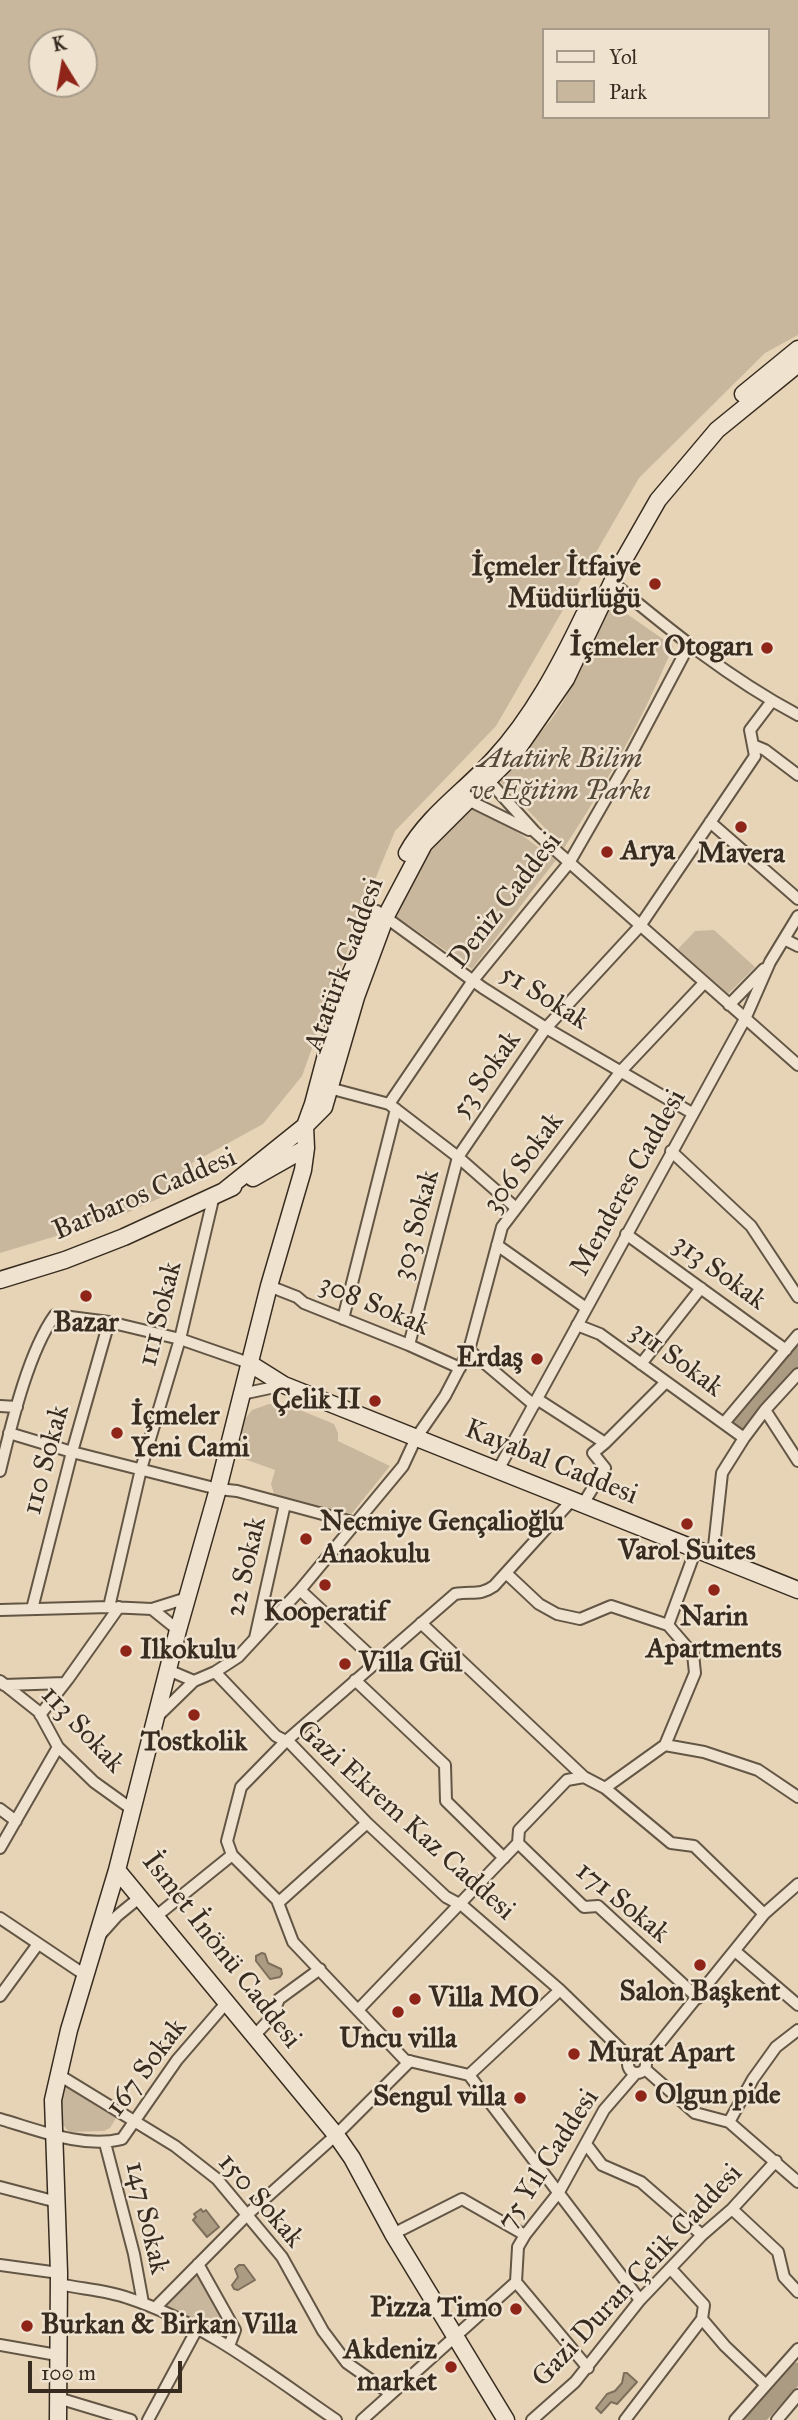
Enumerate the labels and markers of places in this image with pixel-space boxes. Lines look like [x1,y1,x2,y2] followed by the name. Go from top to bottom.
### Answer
[471,551,641,617] place label: İçmeler İtfaiye Müdürlüğü
[647,576,663,592] marker: İçmeler İtfaiye Müdürlüğü
[570,631,753,665] place label: İçmeler Otogarı
[759,640,775,656] marker: İçmeler Otogarı
[733,819,749,835] marker: Mavera
[621,835,675,869] place label: Arya
[697,838,785,872] place label: Mavera
[599,844,615,860] marker: Arya
[78,1288,94,1304] marker: Bazar
[53,1307,119,1341] place label: Bazar
[456,1342,523,1376] place label: Erdaş
[529,1351,545,1367] marker: Erdaş
[272,1384,361,1418] place label: Çelik II
[367,1393,383,1409] marker: Çelik II
[131,1400,250,1466] place label: İçmeler Yeni Cami
[109,1425,125,1441] marker: İçmeler Yeni Cami
[320,1506,564,1572] place label: Necmiye Gençalioğlu Anaokulu
[679,1516,695,1532] marker: Varol Suites
[298,1531,314,1547] marker: Necmiye Gençalioğlu Anaokulu
[618,1535,756,1569] place label: Varol Suites
[317,1577,333,1593] marker: Kooperatif
[706,1582,722,1598] marker: Narin Apartments
[263,1596,387,1630] place label: Kooperatif
[646,1601,782,1667] place label: Narin Apartments
[140,1634,237,1668] place label: Ilkokulu
[118,1643,134,1659] marker: Ilkokulu
[359,1647,462,1681] place label: Villa Gül
[337,1656,353,1672] marker: Villa Gül
[186,1707,202,1723] marker: Tostkolik
[141,1726,247,1760] place label: Tostkolik
[692,1957,708,1973] marker: Salon Başkent
[620,1976,780,2010] place label: Salon Başkent
[429,1982,539,2016] place label: Villa MO
[407,1991,423,2007] marker: Villa MO
[390,2004,406,2020] marker: Uncu villa
[339,2023,457,2057] place label: Uncu villa
[588,2037,735,2071] place label: Murat Apart
[566,2046,582,2062] marker: Murat Apart
[655,2079,781,2113] place label: Olgun pide
[373,2081,506,2115] place label: Sengul villa
[633,2088,649,2104] marker: Olgun pide
[512,2090,528,2106] marker: Sengul villa
[370,2292,502,2326] place label: Pizza Timo
[508,2301,524,2317] marker: Pizza Timo
[41,2309,297,2343] place label: Burkan & Birkan Villa
[19,2318,35,2334] marker: Burkan & Birkan Villa
[344,2334,437,2400] place label: Akdeniz market
[443,2359,459,2375] marker: Akdeniz market

